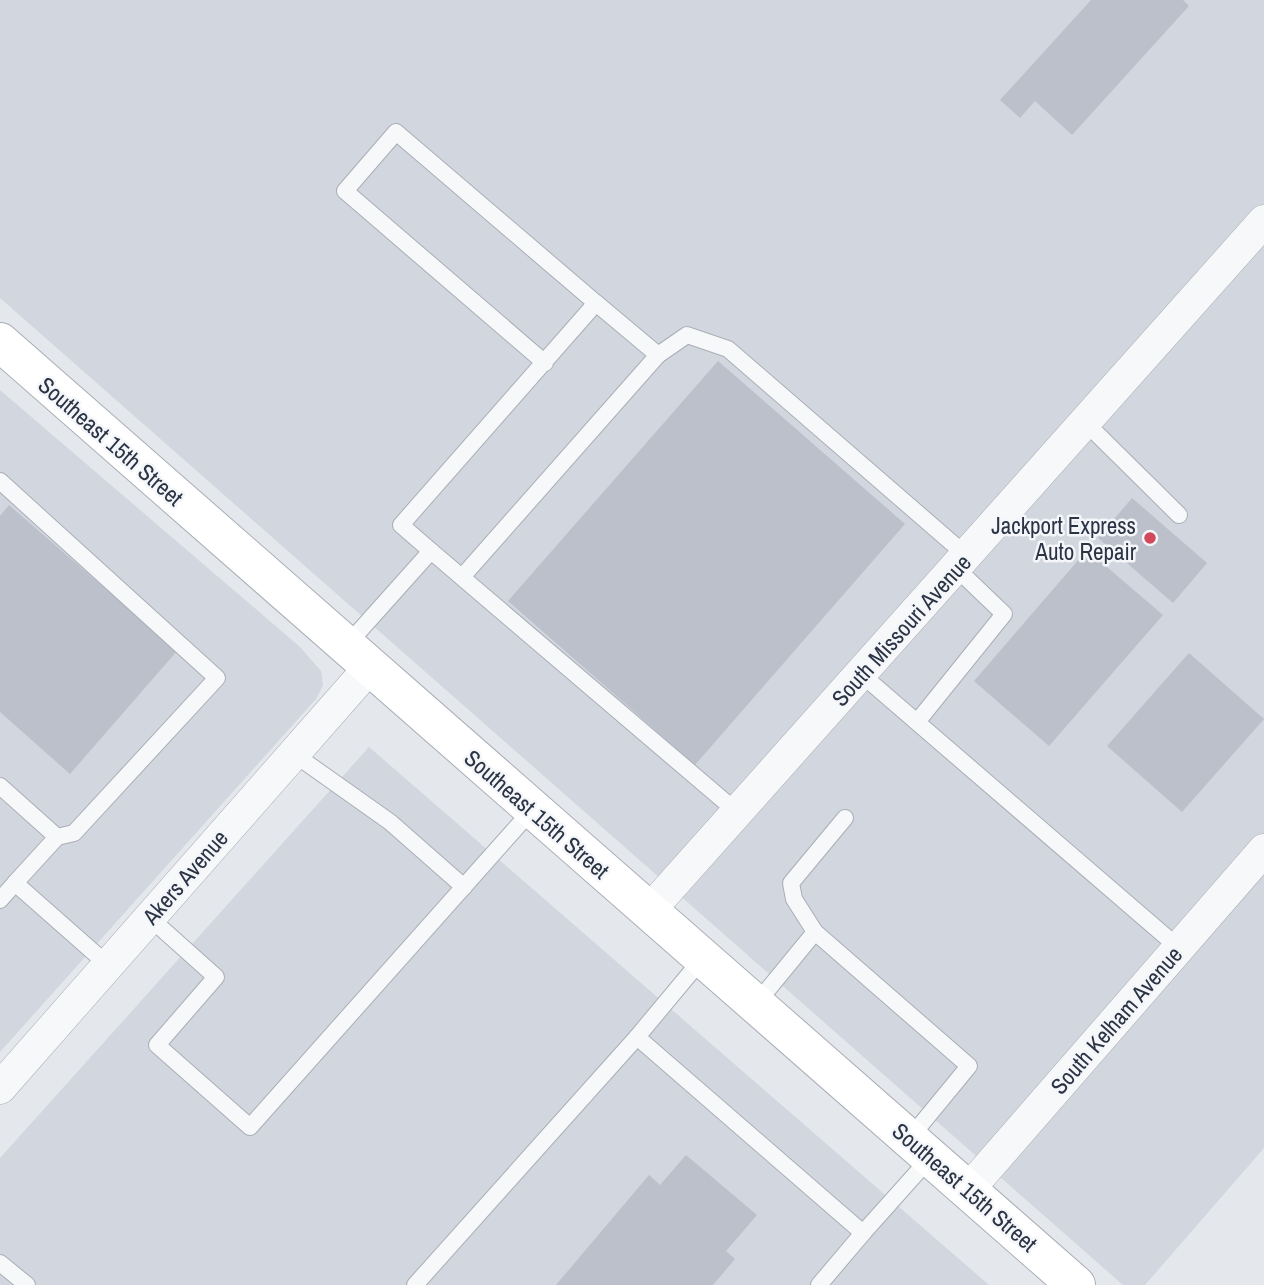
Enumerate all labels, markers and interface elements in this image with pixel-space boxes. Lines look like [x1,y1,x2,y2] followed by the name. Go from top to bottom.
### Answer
[32,369,190,513] street label: Southeast 15th Street
[991,510,1137,567] place label: Jackport Express Auto Repair
[1142,530,1158,546] marker: Jackport Express Auto Repair
[824,547,978,713] street label: South Missouri Avenue
[458,742,616,886] street label: Southeast 15th Street
[135,823,235,932] street label: Akers Avenue
[1043,940,1189,1100] street label: South Kelham Avenue
[886,1115,1044,1259] street label: Southeast 15th Street

